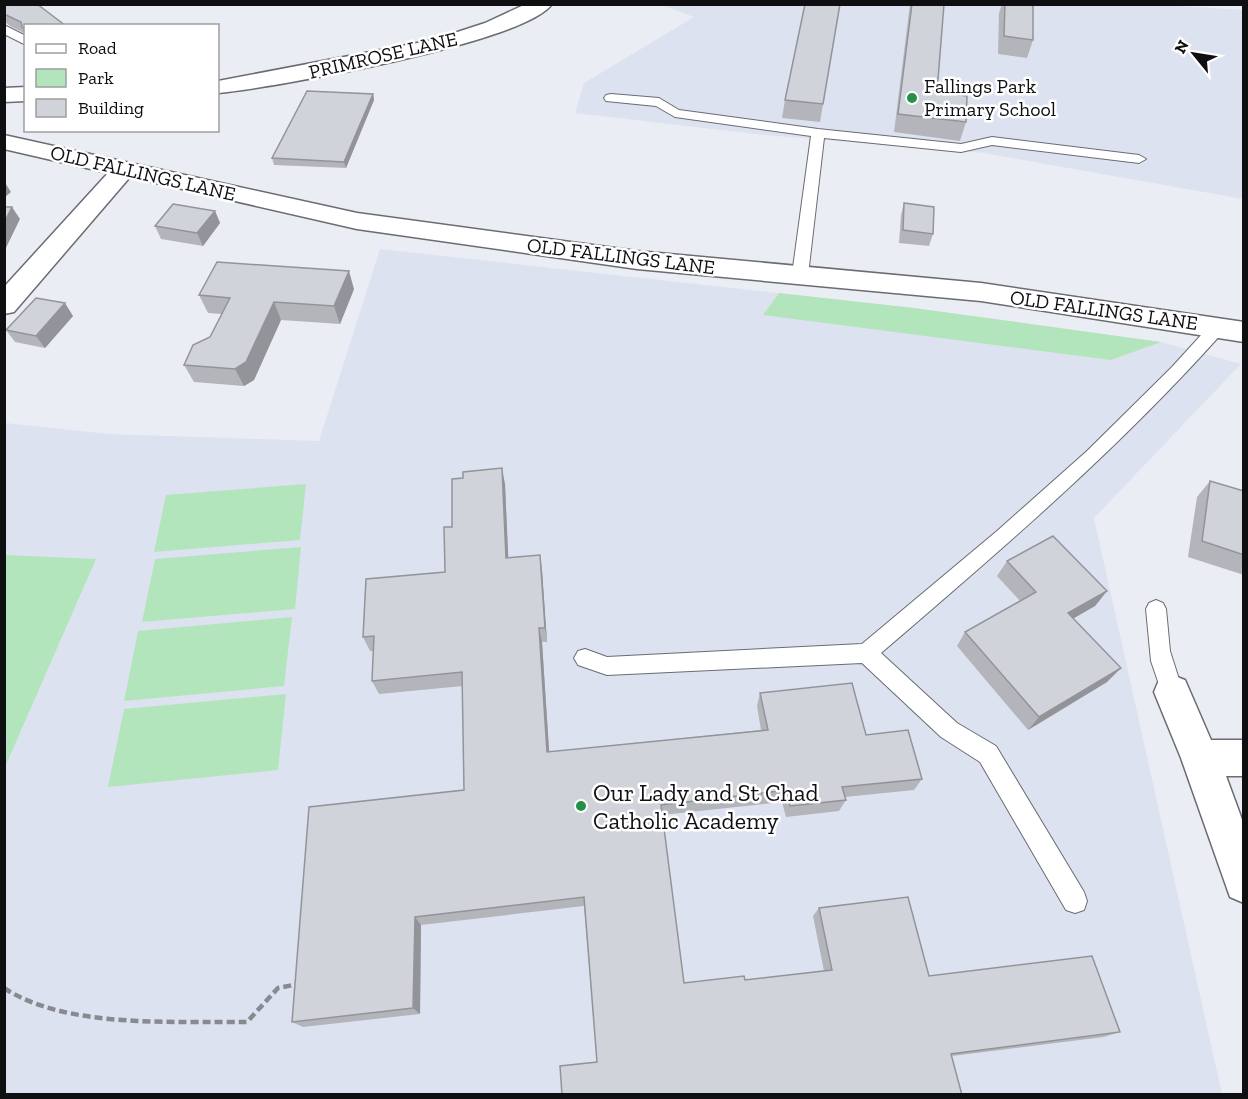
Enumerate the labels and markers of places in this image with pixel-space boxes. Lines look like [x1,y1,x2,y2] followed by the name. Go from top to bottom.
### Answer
[924,74,1056,121] place label: Fallings Park Primary School
[905,91,919,105] marker: Fallings Park Primary School
[593,778,819,835] place label: Our Lady and St Chad Catholic Academy
[574,799,588,813] marker: Our Lady and St Chad Catholic Academy

